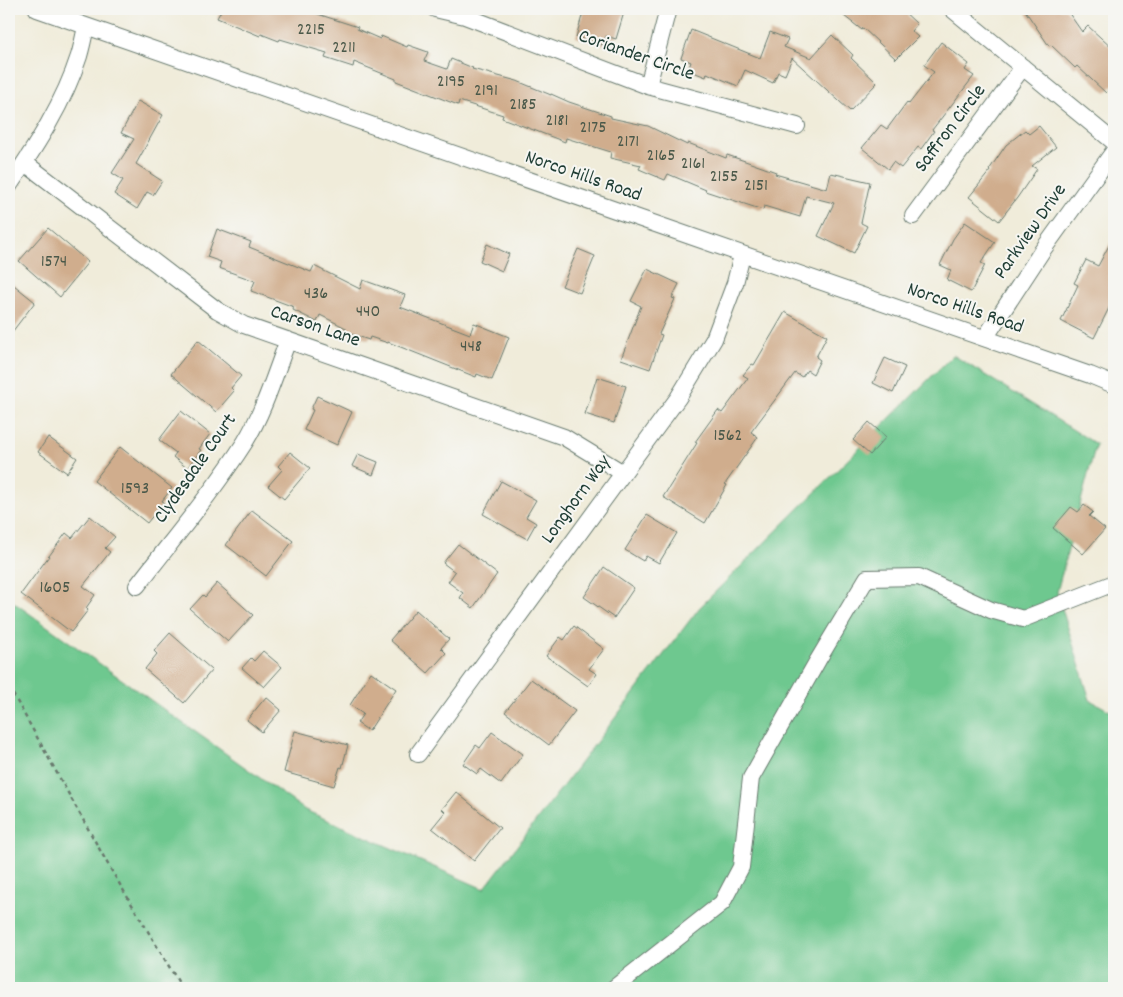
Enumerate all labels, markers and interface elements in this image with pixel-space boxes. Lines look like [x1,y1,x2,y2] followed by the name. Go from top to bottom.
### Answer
[297,18,325,43] house number: 2215
[574,23,698,89] street label: Coriander Circle
[332,36,356,61] house number: 2211
[437,70,465,95] house number: 2195
[474,79,498,104] house number: 2191
[908,79,994,179] street label: Saffron Circle
[509,93,537,118] house number: 2185
[546,109,568,134] house number: 2181
[579,116,607,141] house number: 2175
[617,130,639,155] house number: 2171
[521,144,645,210] street label: Norco Hills Road
[647,144,675,169] house number: 2165
[681,152,705,177] house number: 2161
[710,165,738,190] house number: 2155
[744,174,768,199] house number: 2151
[988,178,1074,285] street label: Parkview Drive
[41,250,67,275] house number: 1574
[903,276,1027,342] street label: Norco Hills Road
[304,282,328,307] house number: 436
[266,299,364,356] street label: Carson Lane
[356,300,380,325] house number: 440
[460,335,482,360] house number: 448
[148,408,244,530] street label: Clydesdale Court
[714,424,742,449] house number: 1562
[535,449,619,550] street label: Longhorn Way
[121,477,149,502] house number: 1593
[40,576,70,601] house number: 1605

